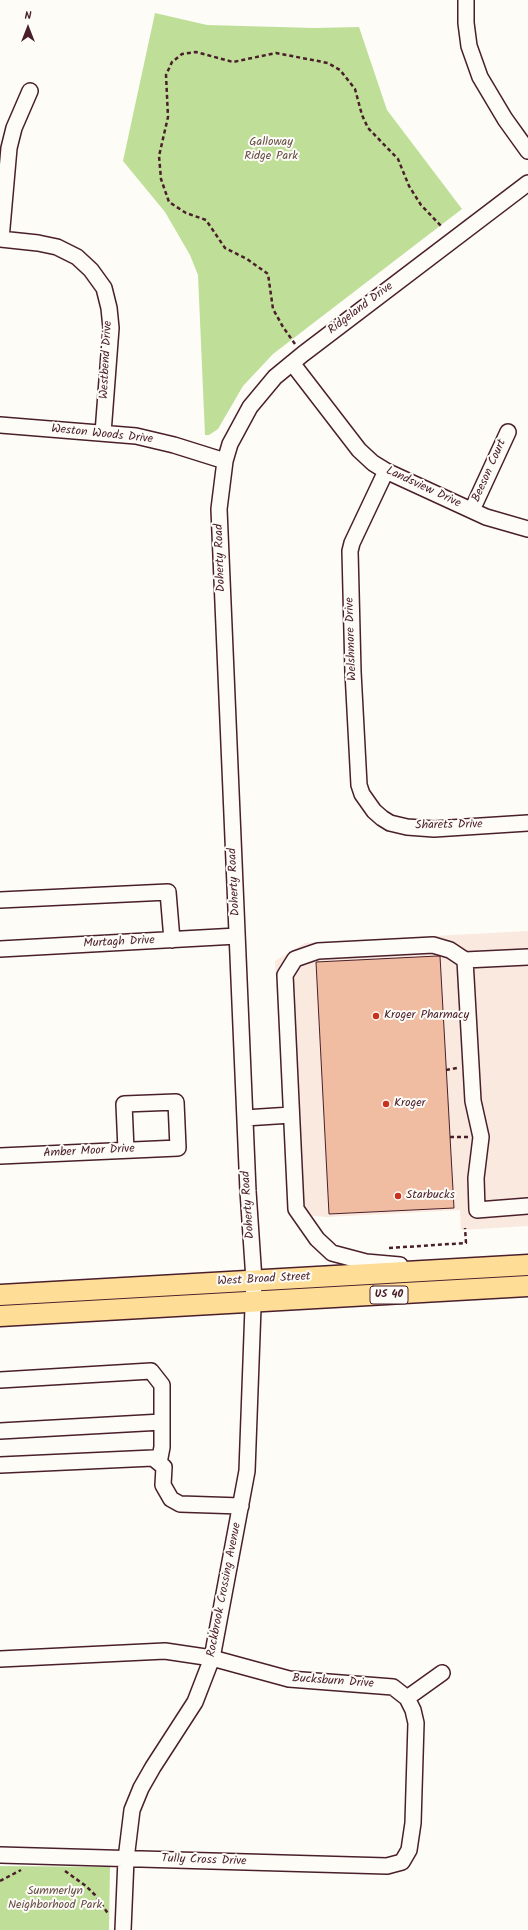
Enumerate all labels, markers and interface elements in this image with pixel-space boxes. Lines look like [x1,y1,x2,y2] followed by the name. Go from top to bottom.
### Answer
[25,7,31,25] text: N
[8,8,48,48] north arrow
[244,136,298,164] park label: Galloway Ridge Park
[326,280,396,338] street label: Ridgeland Drive
[98,320,116,400] street label: Westbend Drive
[50,422,154,448] street label: Weston Woods Drive
[470,437,510,505] street label: Beeson Court
[383,464,463,512] street label: Landsview Drive
[213,524,229,592] street label: Doherty Road
[343,597,361,681] street label: Welshmore Drive
[415,818,483,834] street label: Sharets Drive
[226,848,244,916] street label: Doherty Road
[83,934,155,952] street label: Murtagh Drive
[384,1009,469,1023] place label: Kroger Pharmacy
[371,1011,381,1021] marker: Kroger Pharmacy
[394,1097,426,1111] place label: Kroger
[381,1099,391,1109] marker: Kroger
[43,1142,135,1162] street label: Amber Moor Drive
[239,1171,259,1239] street label: Doherty Road
[406,1189,455,1203] place label: Starbucks
[393,1191,403,1201] marker: Starbucks
[217,1270,311,1290] street label: West Broad Street
[370,1286,408,1304] road number: US 40
[205,1521,245,1659] street label: Rockbrook Crossing Avenue
[292,1672,374,1692] street label: Bucksburn Drive
[161,1852,247,1870] street label: Tully Cross Drive
[8,1885,102,1913] park label: Summerlyn Neighborhood Park

